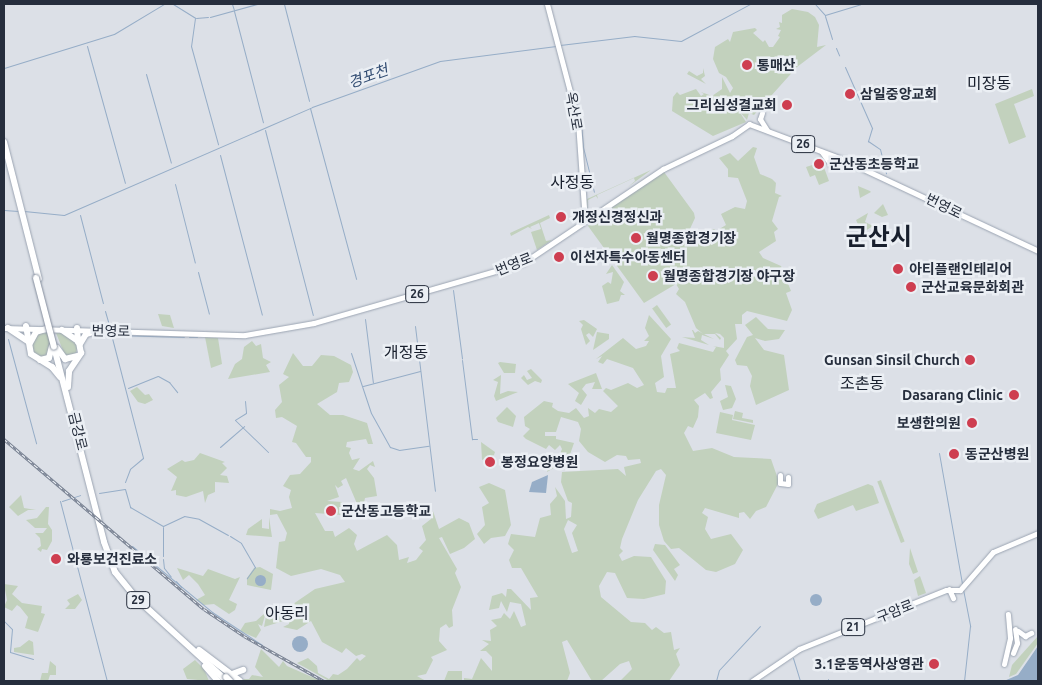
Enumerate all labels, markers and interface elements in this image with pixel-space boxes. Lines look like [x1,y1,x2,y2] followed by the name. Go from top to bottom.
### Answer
[757,57,796,73] place label: 통매산
[741,59,753,71] marker: 통매산
[345,60,391,92] water label: 경포천
[967,73,1011,93] district label: 미장동
[860,86,937,102] place label: 삼일중앙교회
[844,88,856,100] marker: 삼일중앙교회
[562,91,586,131] street label: 옥산로
[687,97,777,113] place label: 그리심성결교회
[781,99,793,111] marker: 그리심성결교회
[790,134,816,154] road number: 26
[829,156,919,172] place label: 군산동초등학교
[813,158,825,170] marker: 군산동초등학교
[550,172,594,192] district label: 사정동
[923,190,965,222] street label: 번영로
[572,209,662,225] place label: 개정신경정신과
[554,210,568,224] marker: 개정신경정신과
[846,223,912,251] district label: 군산시
[646,230,736,246] place label: 월명종합경기장
[630,232,642,244] marker: 월명종합경기장
[493,249,535,279] street label: 번영로
[570,249,686,265] place label: 이선자특수아동센터
[552,250,566,264] marker: 이선자특수아동센터
[909,261,1012,277] place label: 아티플랜인테리어
[891,262,905,276] marker: 아티플랜인테리어
[663,268,795,284] place label: 월명종합경기장 야구장
[647,270,659,282] marker: 월명종합경기장 야구장
[921,279,1024,295] place label: 군산교육문화회관
[905,281,917,293] marker: 군산교육문화회관
[404,284,430,304] road number: 26
[92,322,130,340] street label: 번영로
[384,342,428,362] district label: 개정동
[824,352,960,368] place label: Gunsan Sinsil Church
[964,354,976,366] marker: Gunsan Sinsil Church
[840,373,884,393] district label: 조촌동
[902,387,1003,403] place label: Dasarang Clinic
[1007,388,1021,402] marker: Dasarang Clinic
[65,410,91,452] street label: 금강로
[897,415,961,431] place label: 보생한의원
[965,416,979,430] marker: 보생한의원
[965,446,1029,462] place label: 동군산병원
[947,447,961,461] marker: 동군산병원
[501,454,578,470] place label: 봉정요양병원
[483,455,497,469] marker: 봉정요양병원
[341,503,431,519] place label: 군산동고등학교
[325,505,337,517] marker: 군산동고등학교
[67,551,157,567] place label: 와룡보건진료소
[49,552,63,566] marker: 와룡보건진료소
[126,590,150,610] road number: 29
[874,596,916,626] street label: 구암로
[265,603,309,623] district label: 아동리
[840,618,866,636] road number: 21
[815,656,924,672] place label: 3.1운동역사상영관
[928,658,940,670] marker: 3.1운동역사상영관

